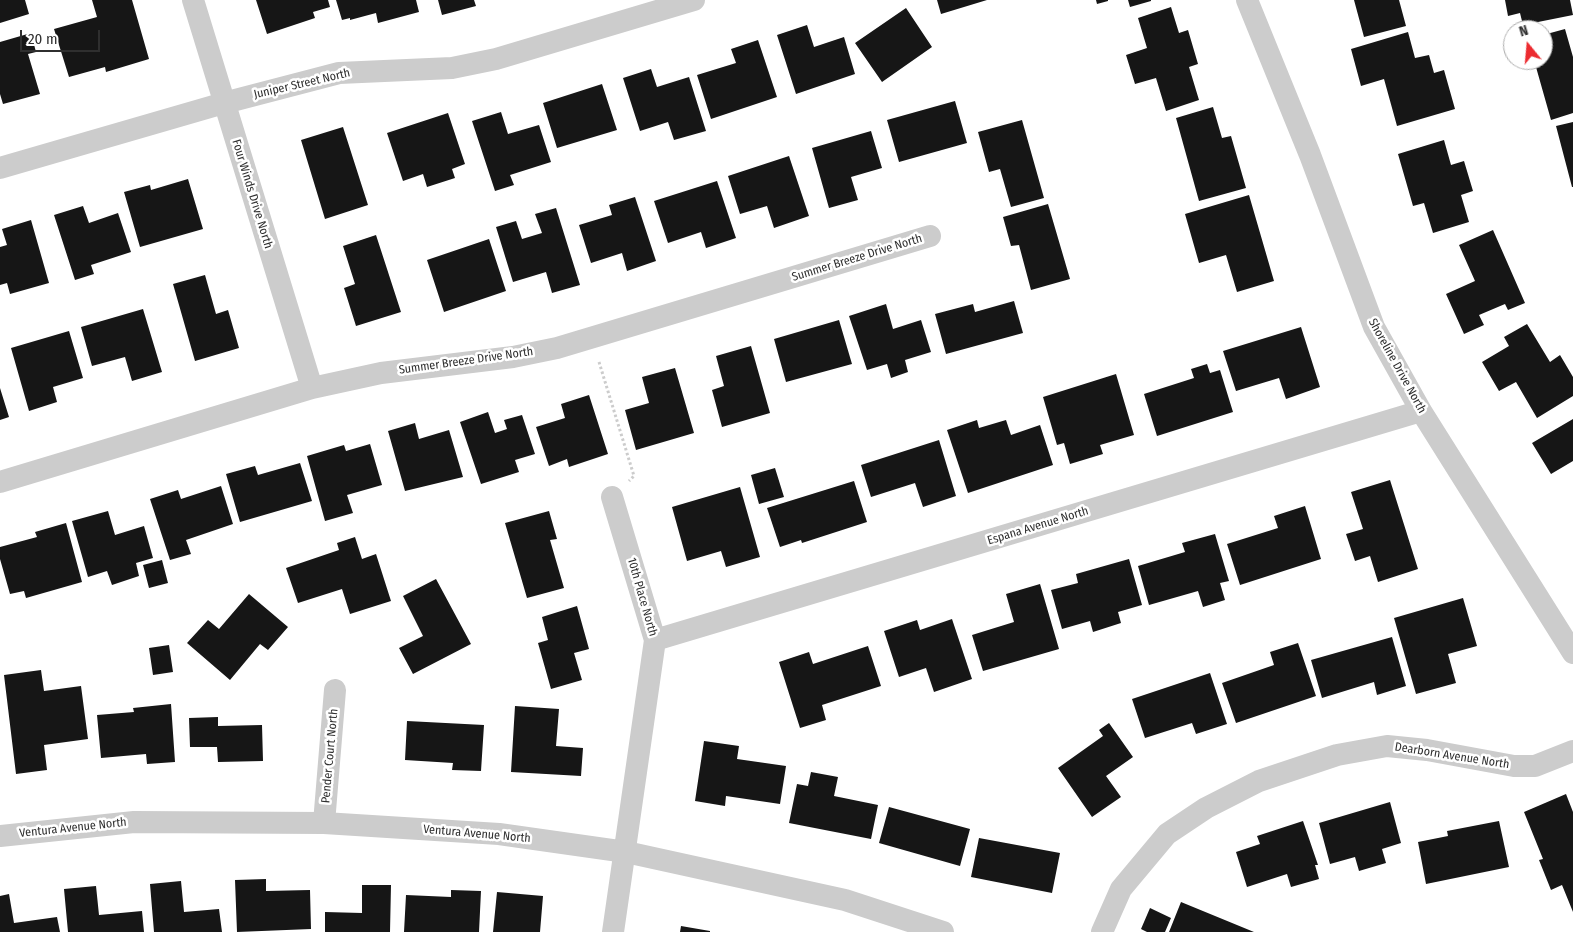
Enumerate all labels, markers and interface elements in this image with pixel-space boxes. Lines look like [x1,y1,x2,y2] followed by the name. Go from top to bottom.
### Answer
[22,20,102,52] scale bar
[1503,20,1553,70] north arrow
[1517,22,1530,40] text: N
[28,30,58,48] text: 20 m
[252,66,352,102] street label: Juniper Street North
[229,138,275,250] street label: Four Winds Drive North
[790,231,924,285] street label: Summer Breeze Drive North
[1365,316,1429,416] street label: Shoreline Drive North
[398,344,534,378] street label: Summer Breeze Drive North
[986,504,1090,548] street label: Espana Avenue North
[624,556,660,638] street label: 10th Place North
[319,708,341,804] street label: Pender Court North
[1394,740,1510,772] street label: Dearborn Avenue North
[19,815,127,841] street label: Ventura Avenue North
[423,822,531,846] street label: Ventura Avenue North

